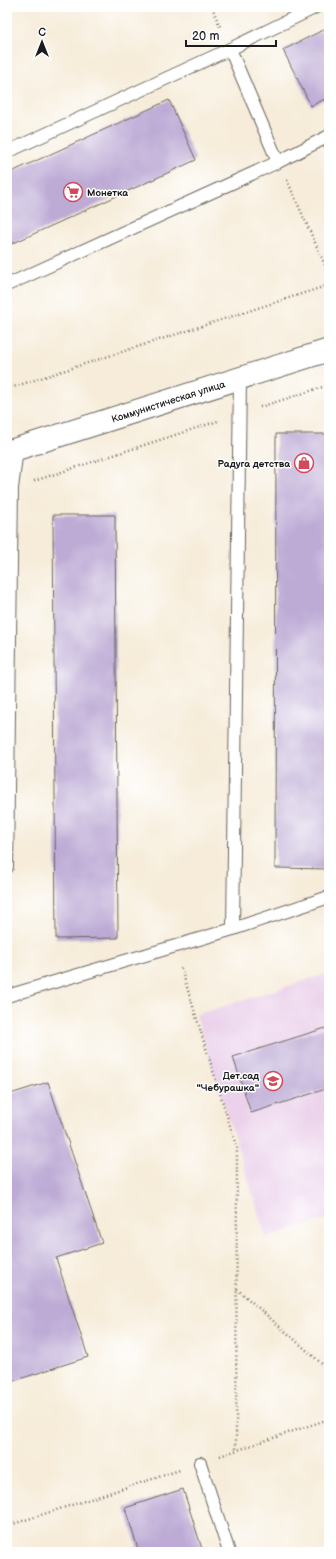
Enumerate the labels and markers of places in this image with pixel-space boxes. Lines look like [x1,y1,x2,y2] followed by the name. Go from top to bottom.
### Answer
[62,181,84,203] supermarket icon: Монетка
[87,187,128,199] place label: Монетка
[293,452,315,474] shop icon: Радуга детства
[217,458,290,470] place label: Радуга детства
[196,1070,259,1094] place label: Дет.сад "Чебурашка"
[262,1070,284,1092] school or university icon: Дет.сад "Чебурашка"

